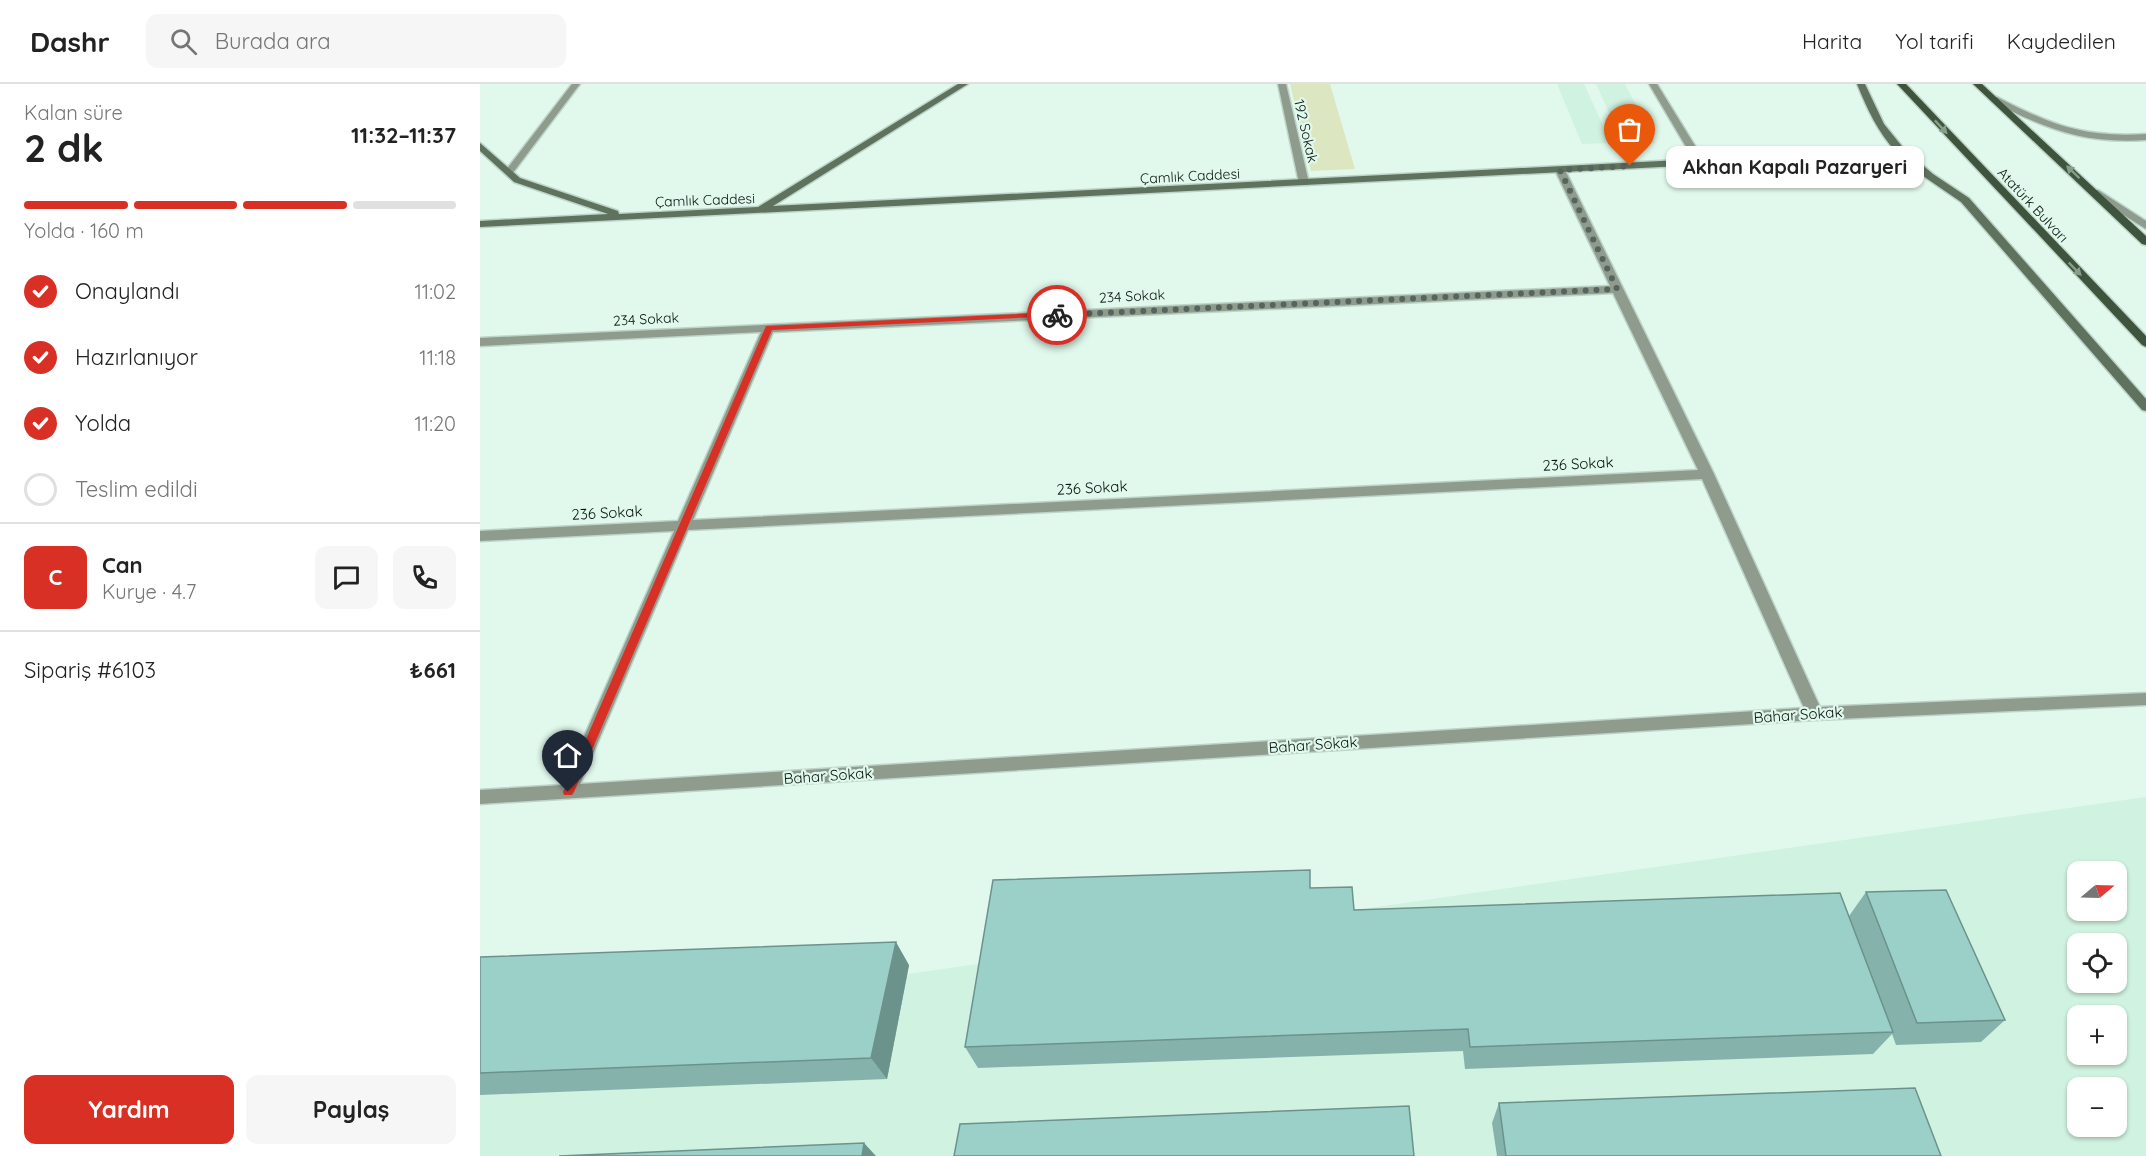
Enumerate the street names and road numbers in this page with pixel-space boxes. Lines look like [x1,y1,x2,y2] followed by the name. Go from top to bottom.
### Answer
[1290,98,1322,164] street label: 192 Sokak
[1140,164,1240,188] street label: Çamlık Caddesi
[1994,164,2072,246] street label: Atatürk Bulvarı
[655,189,755,211] street label: Çamlık Caddesi
[1099,285,1165,307] street label: 234 Sokak
[613,308,679,330] street label: 234 Sokak
[1542,452,1614,475] street label: 236 Sokak
[1056,476,1128,499] street label: 236 Sokak
[571,501,643,524] street label: 236 Sokak
[1753,702,1843,727] street label: Bahar Sokak
[1268,732,1358,757] street label: Bahar Sokak
[783,763,873,788] street label: Bahar Sokak

